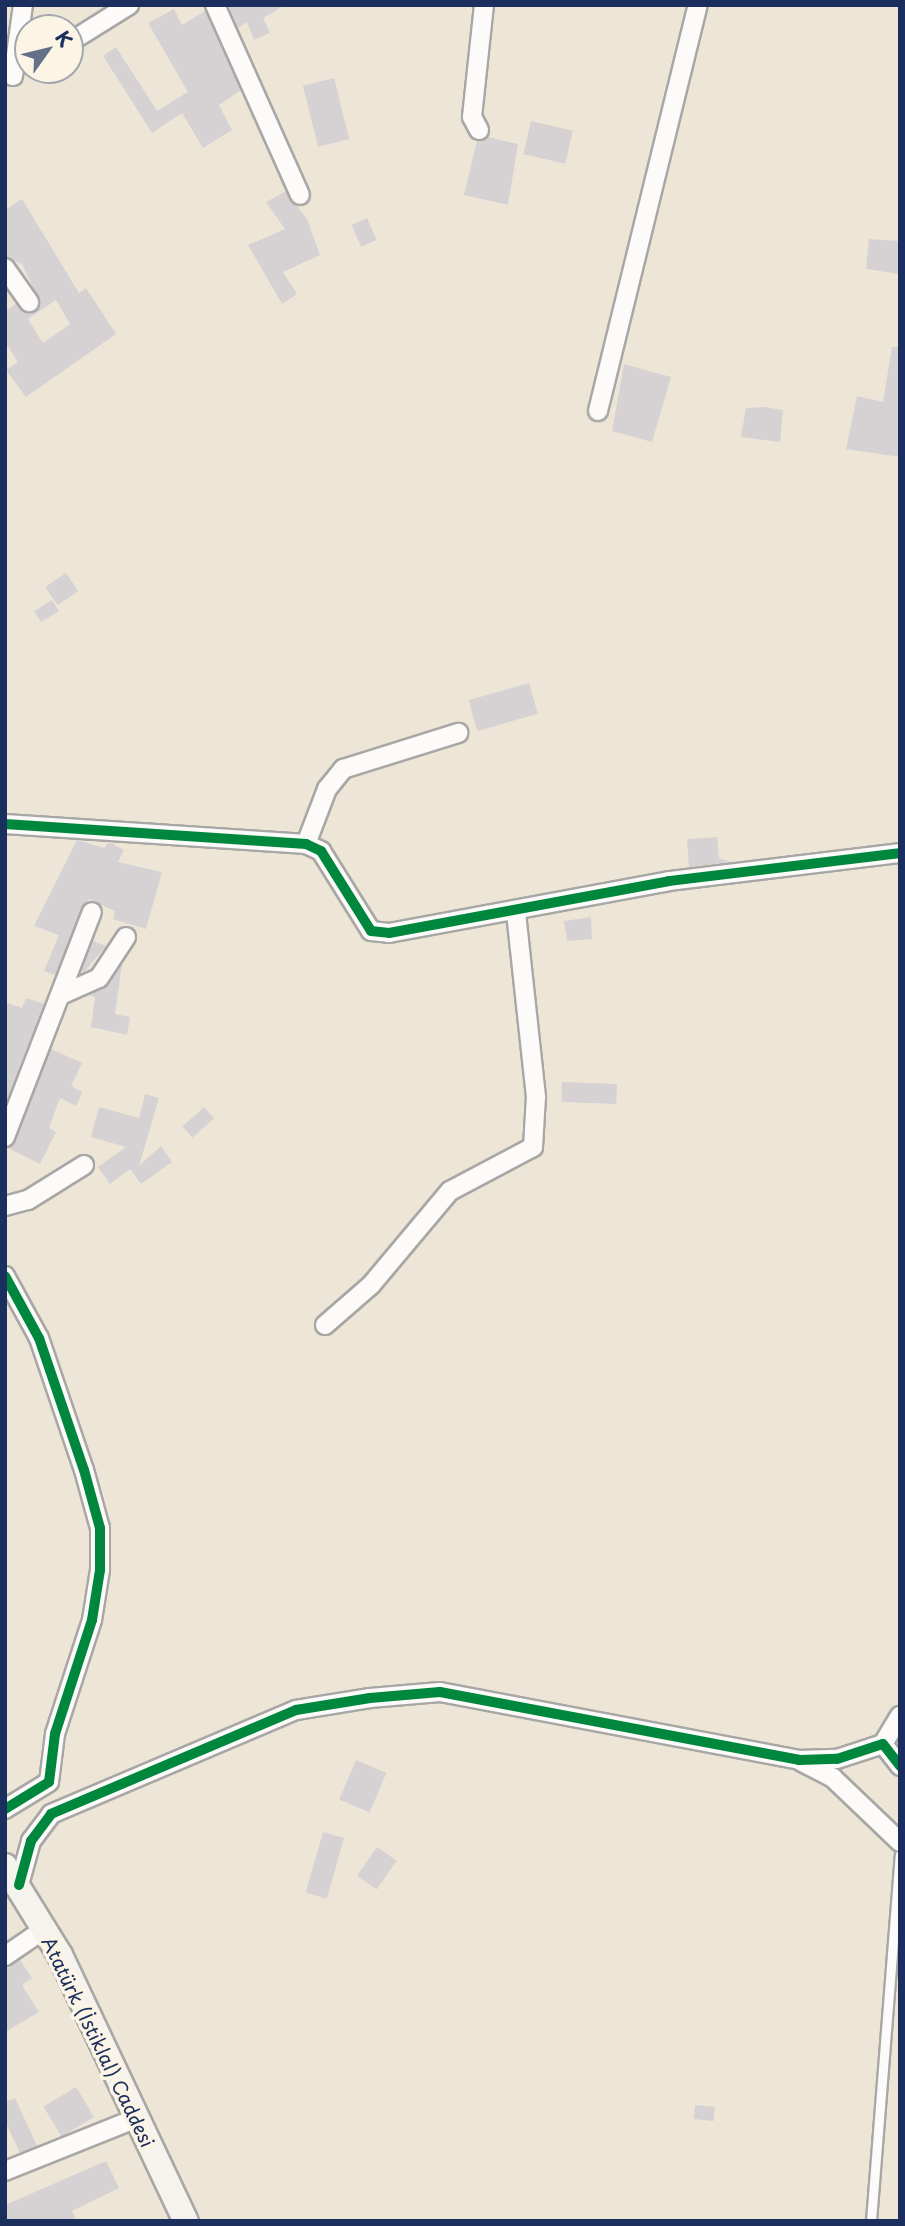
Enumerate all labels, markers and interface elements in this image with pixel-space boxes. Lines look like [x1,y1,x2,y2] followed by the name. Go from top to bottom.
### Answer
[14,14,84,84] north arrow
[49,25,80,52] text: K
[37,1933,159,2151] street label: Atatürk (İstiklal) Caddesi

